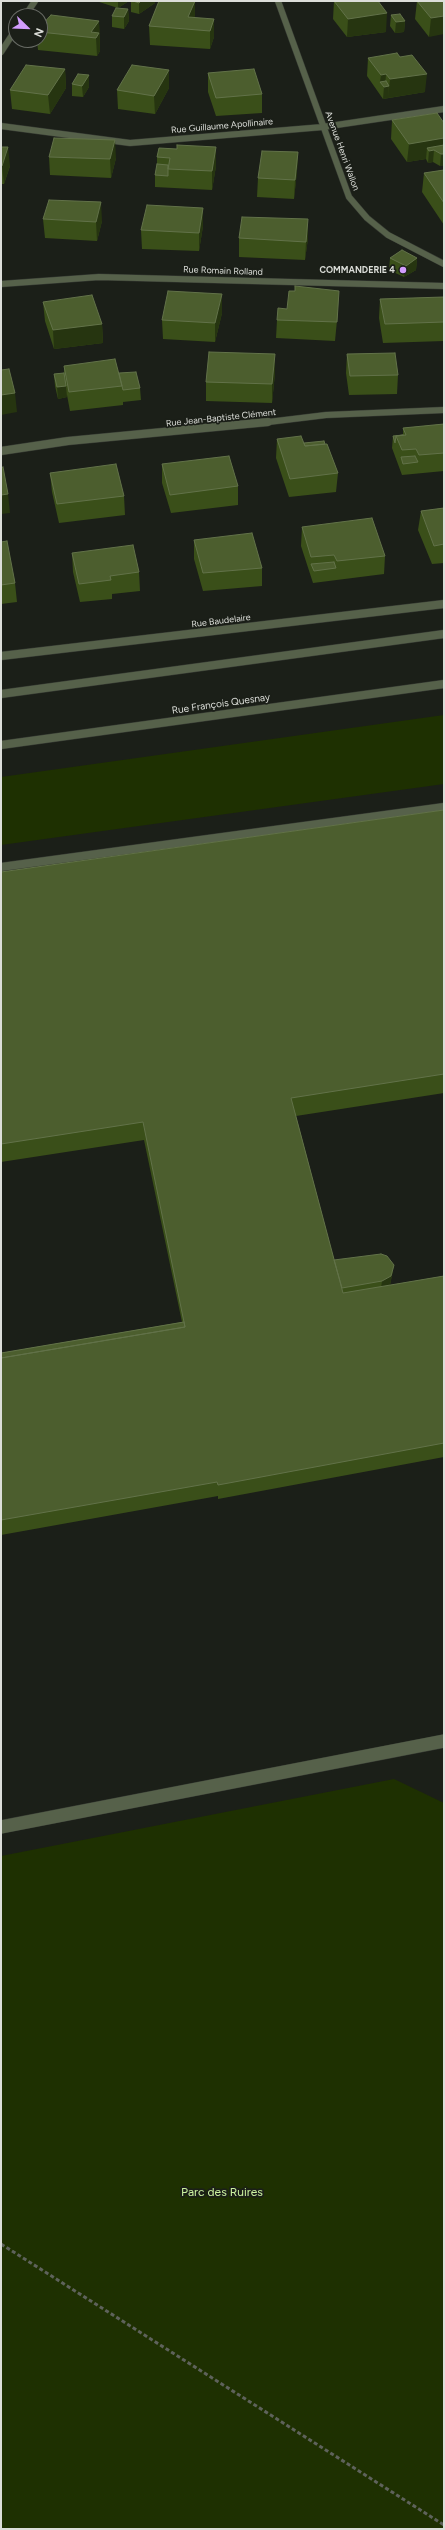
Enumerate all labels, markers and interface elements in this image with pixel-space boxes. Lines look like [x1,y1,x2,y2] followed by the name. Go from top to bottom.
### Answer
[8,8,48,48] north arrow
[31,26,46,39] text: N
[323,110,361,192] street label: Avenue Henri Wallon
[171,116,273,136] street label: Rue Guillaume Apollinaire
[183,264,263,278] street label: Rue Romain Rolland
[319,265,395,275] place label: COMMANDERIE 4
[398,265,408,275] marker: COMMANDERIE 4
[165,407,277,429] street label: Rue Jean-Baptiste Clément
[191,612,251,630] street label: Rue Baudelaire
[171,691,271,717] street label: Rue François Quesnay
[181,2185,263,2199] park label: Parc des Ruires

